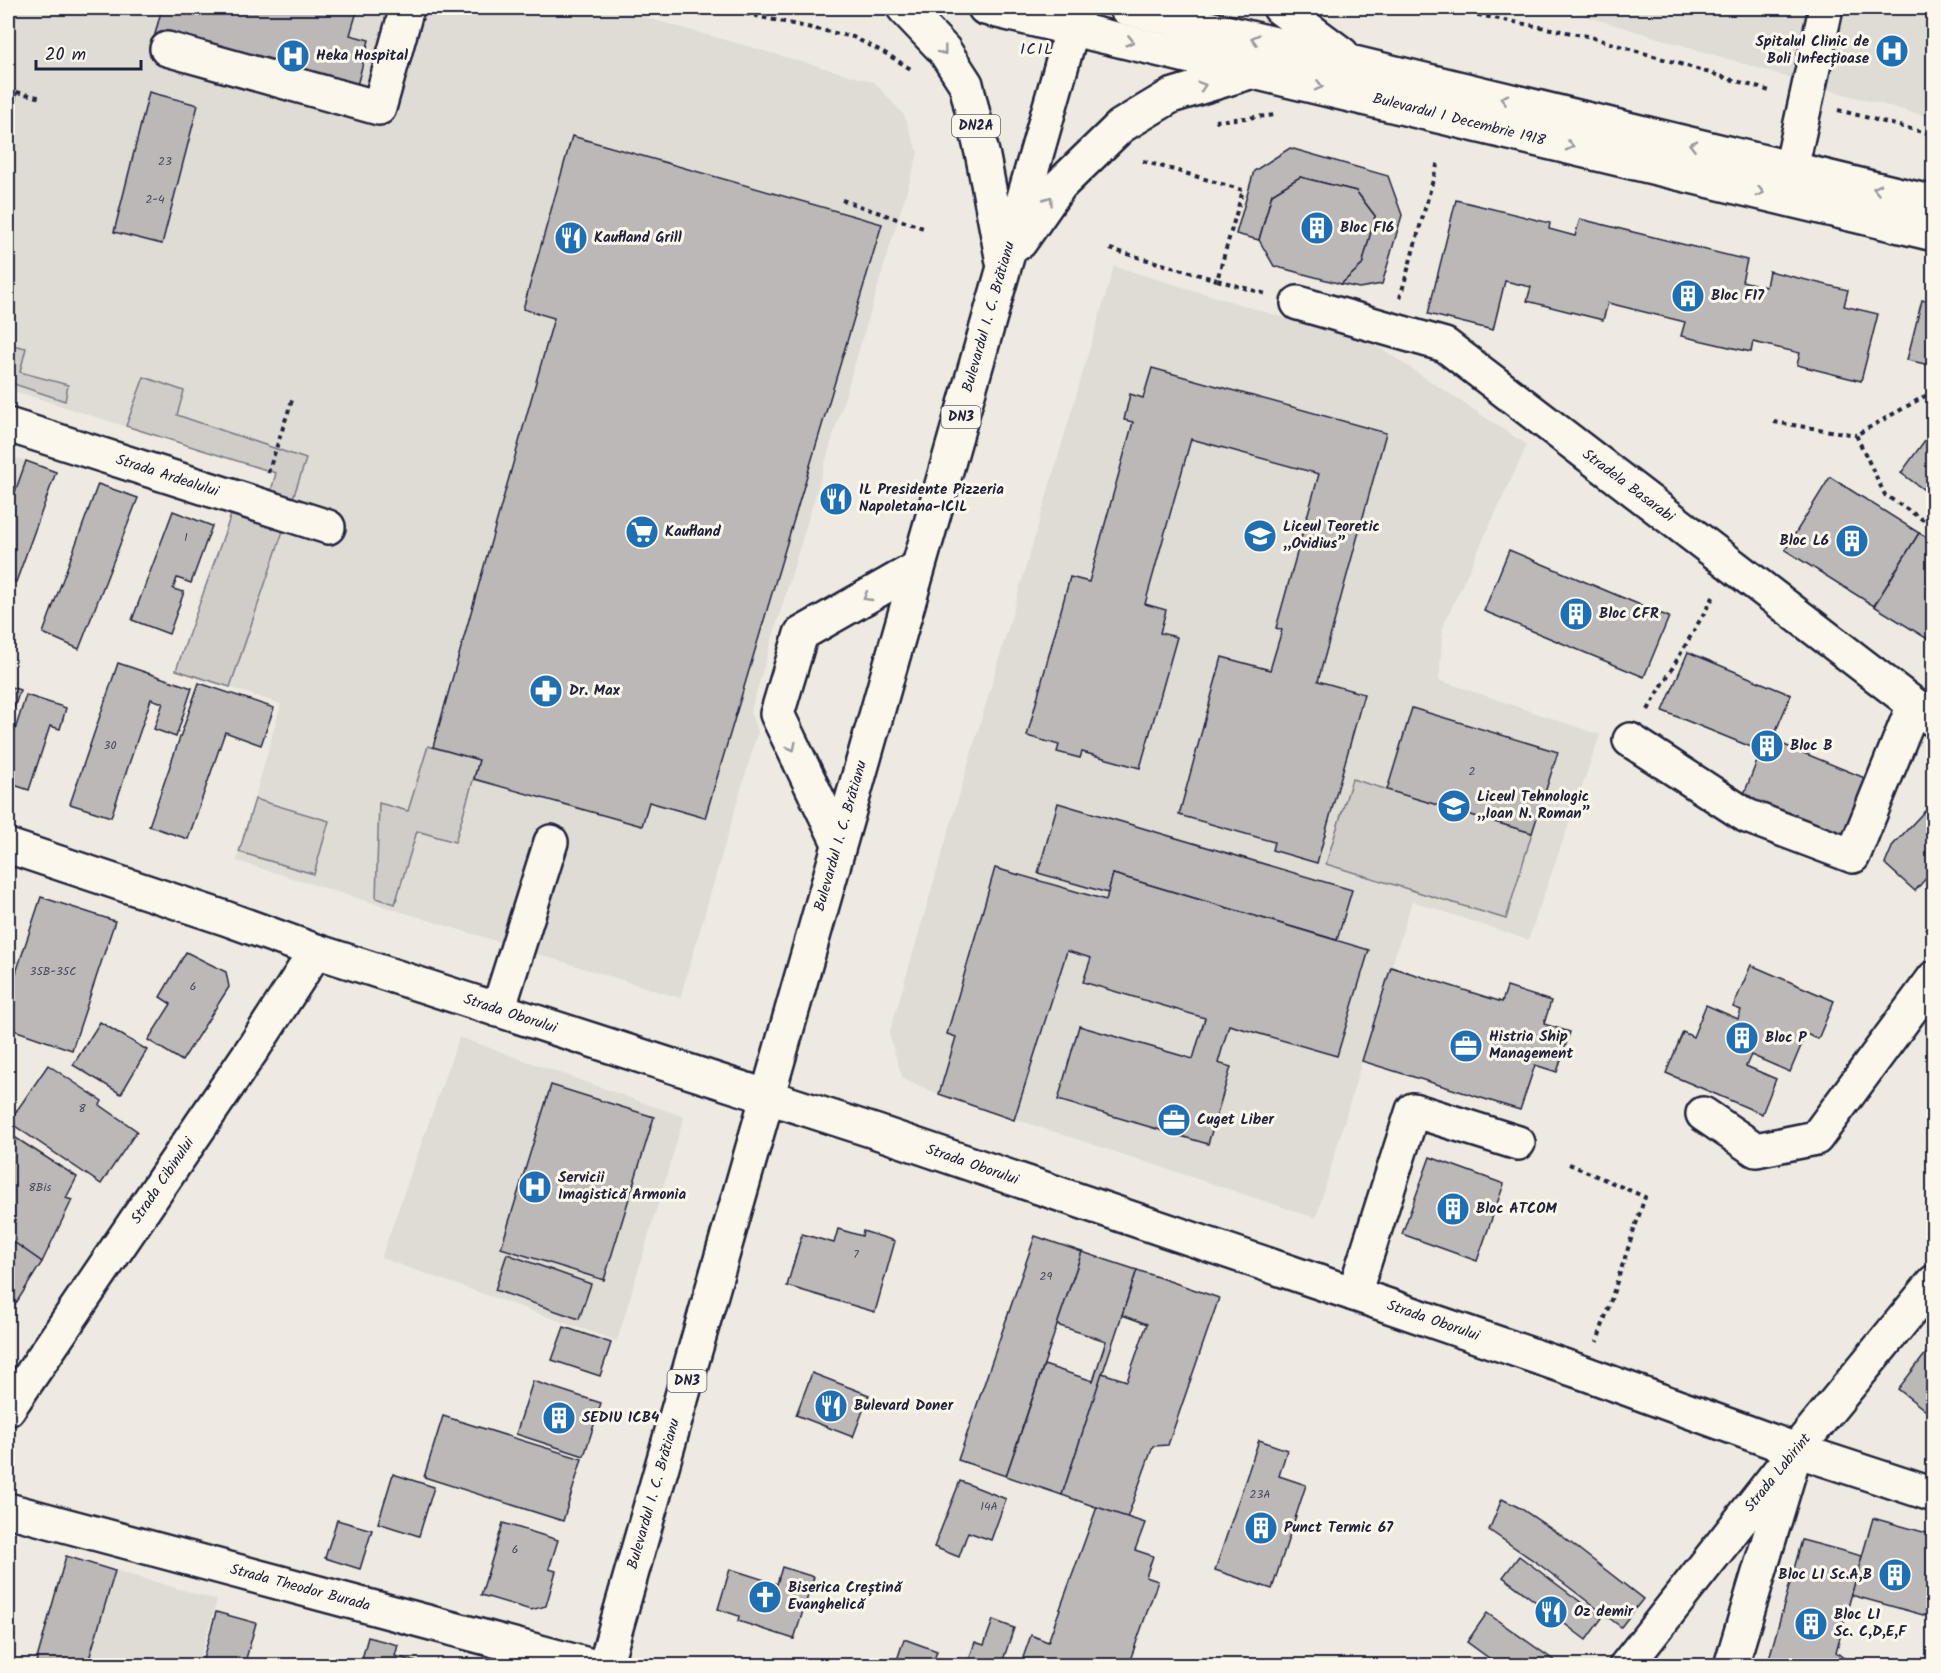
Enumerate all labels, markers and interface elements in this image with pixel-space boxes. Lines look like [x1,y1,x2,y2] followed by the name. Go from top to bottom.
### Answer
[1755,30,1870,71] place label: Spitalul Clinic de Boli Infecțioase
[36,33,141,71] scale bar
[1124,33,1134,46] one-way arrow
[1251,33,1261,46] one-way arrow
[1874,33,1910,69] hospital icon: Spitalul Clinic de Boli Infecțioase
[1020,37,1054,62] district label: ICIL
[275,38,311,74] hospital icon: Heka Hospital
[45,41,86,70] text: 20 m
[316,44,408,68] place label: Heka Hospital
[936,44,947,55] one-way arrow
[1314,79,1324,92] one-way arrow
[1196,80,1207,93] one-way arrow
[1370,87,1549,153] street label: Bulevardul 1 Decembrie 1918
[1499,94,1509,107] one-way arrow
[952,115,1000,137] road number: DN2A
[1565,139,1575,152] one-way arrow
[1688,140,1698,153] one-way arrow
[158,152,172,171] house number: 23
[1872,184,1882,197] one-way arrow
[1755,185,1765,198] one-way arrow
[145,190,165,209] house number: 2-4
[1042,196,1053,207] one-way arrow
[1299,210,1335,246] building icon: Bloc F16
[1340,216,1394,240] place label: Bloc F16
[553,220,589,256] restaurant icon: Kaufland Grill
[594,226,682,250] place label: Kaufland Grill
[956,239,1022,395] street label: Bulevardul I. C. Brătianu
[1670,278,1706,314] building icon: Bloc F17
[1711,284,1765,308] place label: Bloc F17
[942,406,980,428] road number: DN3
[1577,443,1680,530] street label: Stradela Basarabi
[112,448,223,504] street label: Strada Ardealului
[859,478,1004,519] place label: IL Presidente Pizzeria Napoletana-ICIL
[818,481,854,517] restaurant icon: IL Presidente Pizzeria Napoletana-ICIL
[624,514,660,550] supermarket icon: Kaufland
[1283,515,1380,556] place label: Liceul Teoretic „Ovidius”
[1242,518,1278,554] school or university icon: Liceul Teoretic „Ovidius”
[665,520,722,544] place label: Kaufland
[1834,523,1870,559] building icon: Bloc L6
[184,528,188,547] house number: 1
[1779,529,1829,553] place label: Bloc L6
[863,590,873,601] one-way arrow
[1558,596,1594,632] building icon: Bloc CFR
[1599,602,1659,626] place label: Bloc CFR
[528,673,564,709] pharmacy icon: Dr. Max
[569,679,621,703] place label: Dr. Max
[1749,728,1785,764] building icon: Bloc B
[1790,734,1833,758] place label: Bloc B
[104,736,116,755] house number: 30
[785,740,797,751] one-way arrow
[808,758,874,914] street label: Bulevardul I. C. Brătianu
[1469,762,1476,781] house number: 2
[1477,785,1591,826] place label: Liceul Tehnologic „Ioan N. Roman”
[1436,788,1472,824] school or university icon: Liceul Tehnologic „Ioan N. Roman”
[30,962,76,981] house number: 35B-35C
[190,977,196,996] house number: 6
[460,988,561,1041] street label: Strada Oborului
[1724,1020,1760,1056] building icon: Bloc P
[1489,1025,1573,1066] place label: Histria Ship Management
[1765,1026,1807,1050] place label: Bloc P
[1448,1028,1484,1064] office icon: Histria Ship Management
[78,1099,86,1118] house number: 8
[1156,1102,1192,1138] office icon: Cuget Liber
[1197,1108,1275,1132] place label: Cuget Liber
[125,1132,202,1229] street label: Strada Cibinului
[922,1138,1023,1193] street label: Strada Oborului
[558,1166,686,1207] place label: Servicii Imagistică Armonia
[517,1169,553,1205] hospital icon: Servicii Imagistică Armonia
[29,1178,51,1197] house number: 8Bis
[1435,1191,1471,1227] building icon: Bloc ATCOM
[1476,1197,1557,1221] place label: Bloc ATCOM
[853,1245,859,1264] house number: 7
[1040,1267,1053,1286] house number: 29
[1383,1294,1484,1349] street label: Strada Oborului
[668,1370,706,1392] road number: DN3
[813,1388,849,1424] restaurant icon: Bulevard Doner
[854,1394,954,1418] place label: Bulevard Doner
[541,1400,577,1436] building icon: SEDIU ICB4
[582,1406,659,1430] place label: SEDIU ICB4
[621,1416,687,1572] street label: Bulevardul I. C. Brătianu
[1739,1428,1817,1518] street label: Strada Labirint
[1249,1485,1271,1504] house number: 23A
[980,1497,998,1516] house number: 14A
[1243,1510,1279,1546] building icon: Punct Termic 67
[1284,1516,1394,1540] place label: Punct Termic 67
[512,1540,518,1559] house number: 6
[1877,1557,1913,1593] building icon: Bloc L1 Sc.A,B
[227,1558,373,1618] street label: Strada Theodor Burada
[1778,1563,1872,1587] place label: Bloc L1 Sc.A,B
[788,1576,904,1617] place label: Biserica Creștină Evanghelică
[747,1579,783,1615] church icon: Biserica Creștină Evanghelică
[1533,1594,1569,1630] restaurant icon: Oz demir
[1574,1600,1634,1624] place label: Oz demir
[1834,1603,1907,1644] place label: Bloc L1 Sc. C,D,E,F
[1793,1606,1829,1642] building icon: Bloc L1 Sc. C,D,E,F

